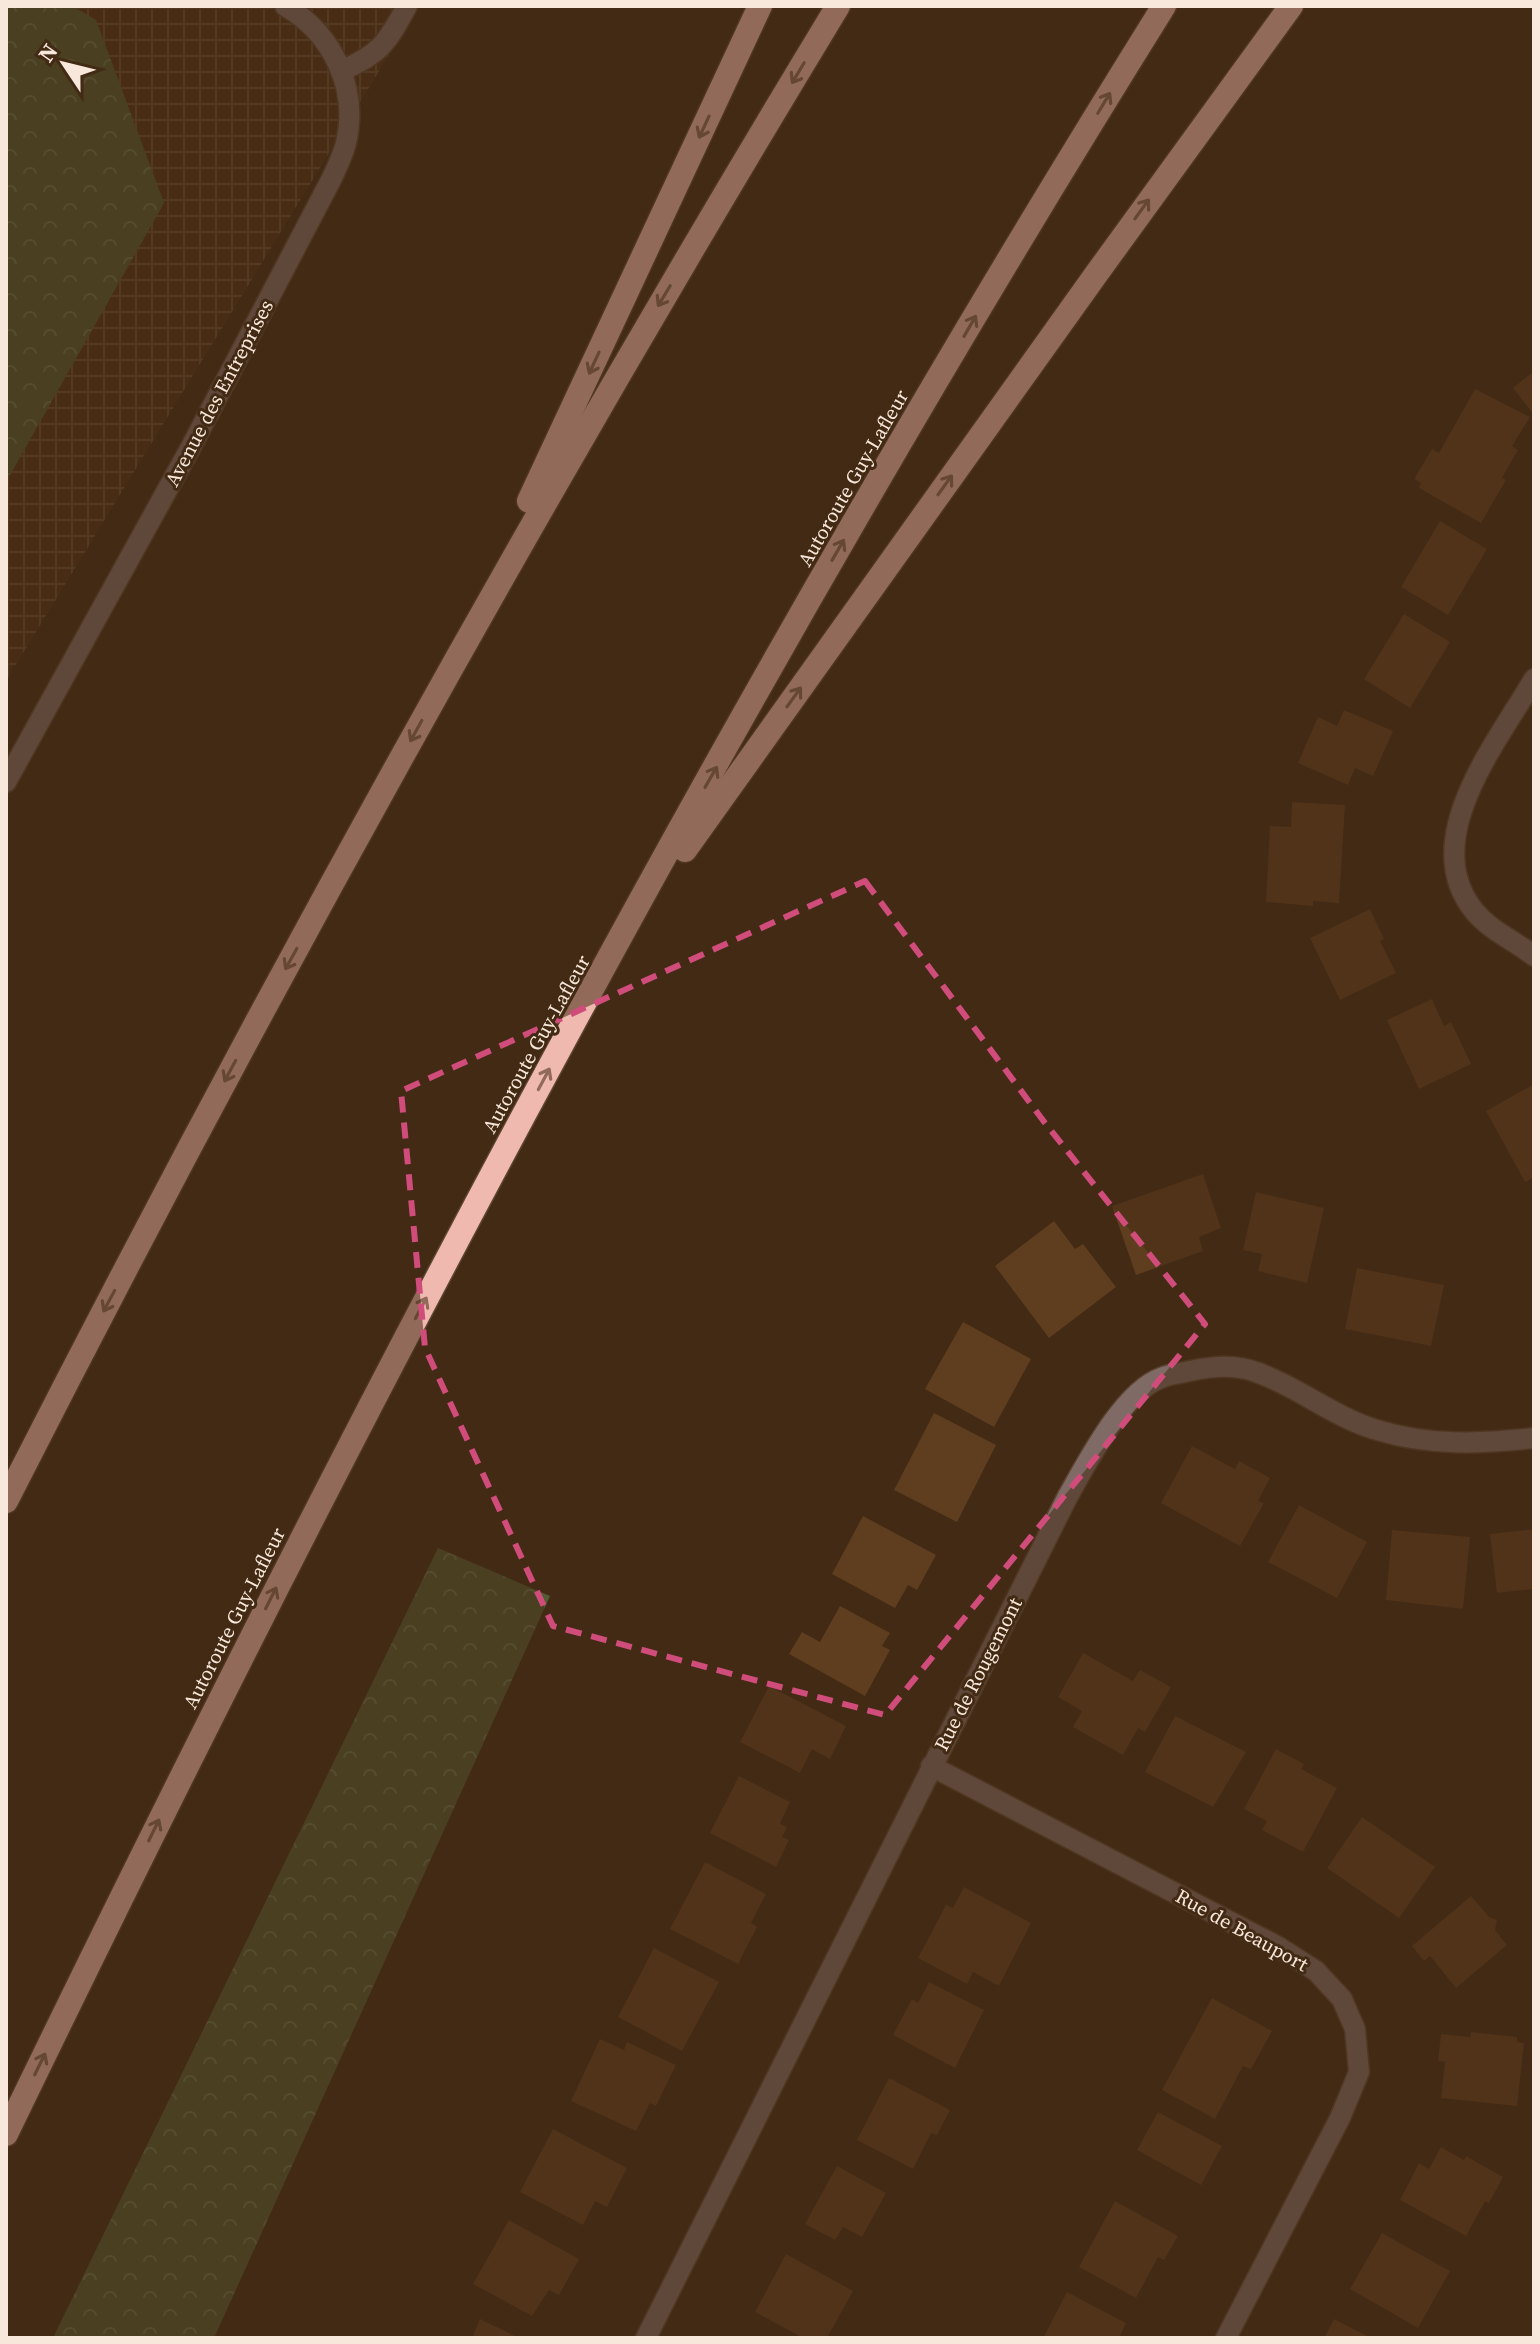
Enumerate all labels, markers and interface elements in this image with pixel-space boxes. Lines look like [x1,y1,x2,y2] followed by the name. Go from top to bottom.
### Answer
[24,24,104,104] north arrow
[31,37,65,68] text: N
[789,61,805,84] one-way arrow
[1096,92,1112,115] one-way arrow
[696,115,711,139] one-way arrow
[1134,199,1150,221] one-way arrow
[656,284,672,307] one-way arrow
[158,295,280,491] street label: Avenue des Entreprises
[962,315,978,338] one-way arrow
[586,351,601,375] one-way arrow
[791,384,915,572] street label: Autoroute Guy-Lafleur
[937,475,953,497] one-way arrow
[831,539,846,563] one-way arrow
[785,687,802,708] one-way arrow
[407,719,423,743] one-way arrow
[703,766,719,789] one-way arrow
[282,947,298,971] one-way arrow
[475,949,597,1138] street label: Autoroute Guy-Lafleur
[222,1059,238,1082] one-way arrow
[536,1068,552,1092] one-way arrow
[101,1289,117,1313] one-way arrow
[413,1297,429,1321] one-way arrow
[176,1522,292,1713] street label: Autoroute Guy-Lafleur
[263,1587,279,1611] one-way arrow
[927,1592,1029,1755] street label: Rue de Rougemont
[147,1819,162,1843] one-way arrow
[1171,1882,1314,1978] street label: Rue de Beauport
[33,2052,48,2076] one-way arrow

